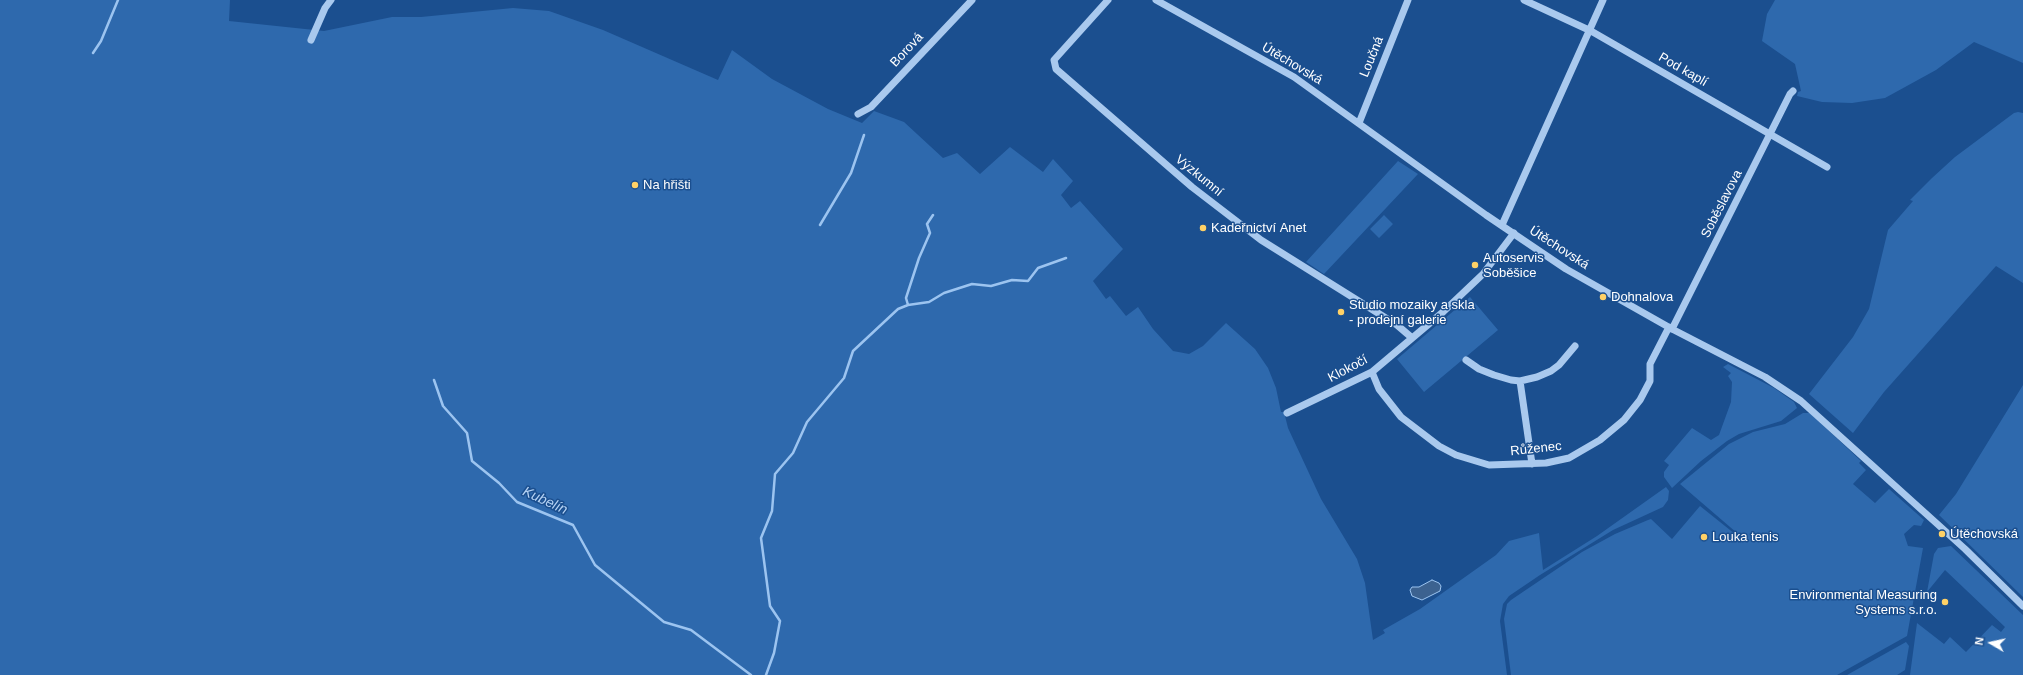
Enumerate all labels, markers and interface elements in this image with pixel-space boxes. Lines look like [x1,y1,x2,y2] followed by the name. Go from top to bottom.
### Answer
[887,30,927,70] street label: Borová
[1357,34,1387,80] street label: Loučná
[1259,40,1325,88] street label: Útěchovská
[1656,50,1710,90] street label: Pod kaplí
[1172,152,1226,200] street label: Výzkumní
[1698,167,1746,241] street label: Soběslavova
[643,177,691,193] place label: Na hřišti
[630,180,640,190] marker: Na hřišti
[1211,220,1306,236] place label: Kadeřnictví Anet
[1198,223,1208,233] marker: Kadeřnictví Anet
[1526,223,1592,273] street label: Útěchovská
[1483,250,1544,281] place label: Autoservis Soběšice
[1470,260,1480,270] marker: Autoservis Soběšice
[1611,289,1673,305] place label: Dohnalova
[1598,292,1608,302] marker: Dohnalova
[1349,297,1475,328] place label: Studio mozaiky a skla - prodejní galerie
[1336,307,1346,317] marker: Studio mozaiky a skla - prodejní galerie
[1326,352,1370,386] street label: Klokočí
[1510,439,1562,459] street label: Růženec
[520,483,570,519] water label: Kubelín
[1950,526,2018,542] place label: Útěchovská
[1712,529,1778,545] place label: Louka tenis
[1937,529,1947,539] marker: Útěchovská
[1699,532,1709,542] marker: Louka tenis
[1790,587,1937,618] place label: Environmental Measuring Systems s.r.o.
[1940,597,1950,607] marker: Environmental Measuring Systems s.r.o.
[1971,623,2011,663] north arrow
[1973,636,1986,646] text: N

